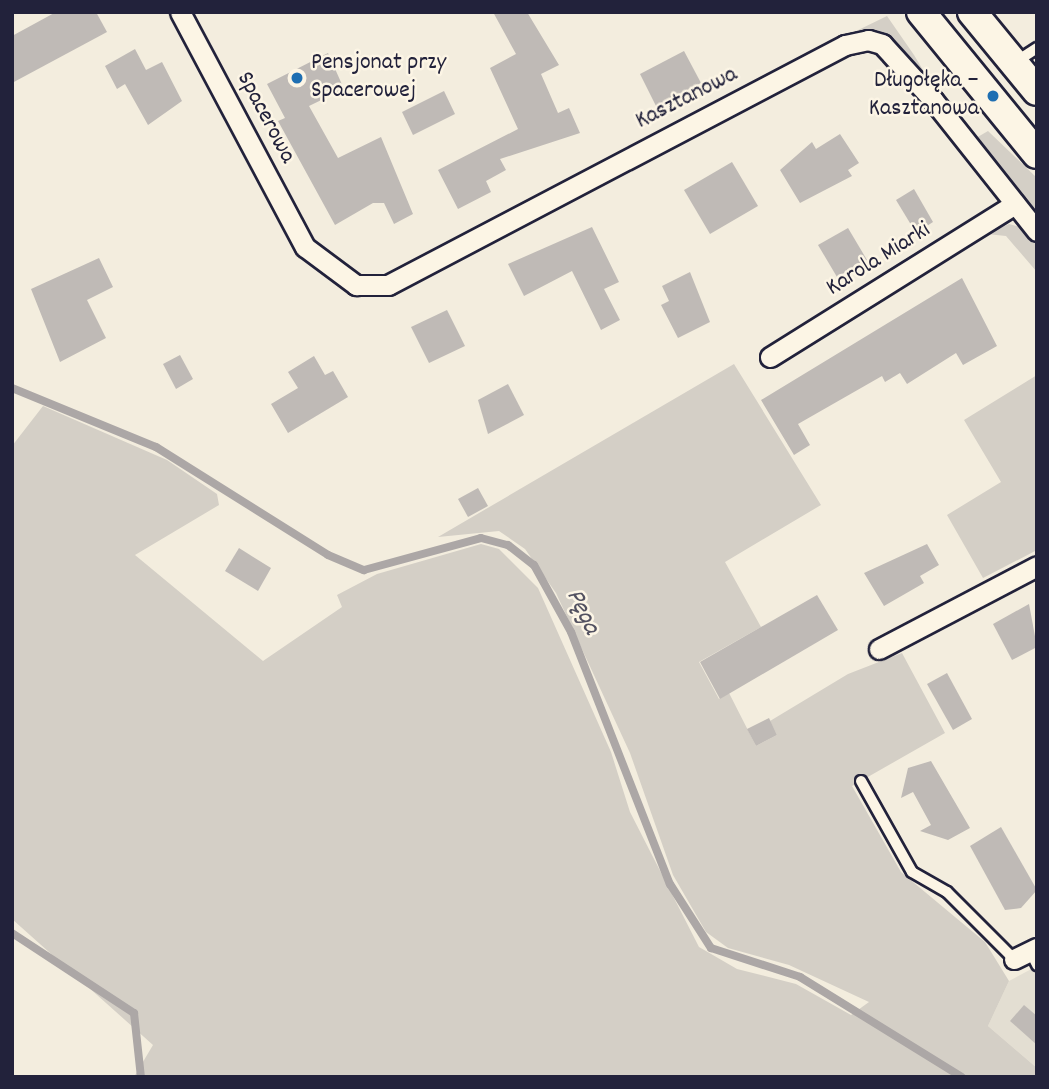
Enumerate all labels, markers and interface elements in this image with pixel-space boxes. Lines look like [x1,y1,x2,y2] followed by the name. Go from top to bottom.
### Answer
[311,50,446,106] place label: Pensjonat przy Spacerowej
[631,61,743,137] street label: Kasztanowa
[229,67,301,169] street label: Spacerowa
[869,68,979,124] place label: Długołęka – Kasztanowa
[289,70,305,86] marker: Pensjonat przy Spacerowej
[985,88,1001,104] marker: Długołęka – Kasztanowa
[822,217,936,303] street label: Karola Miarki
[558,584,606,640] water label: Pęga

